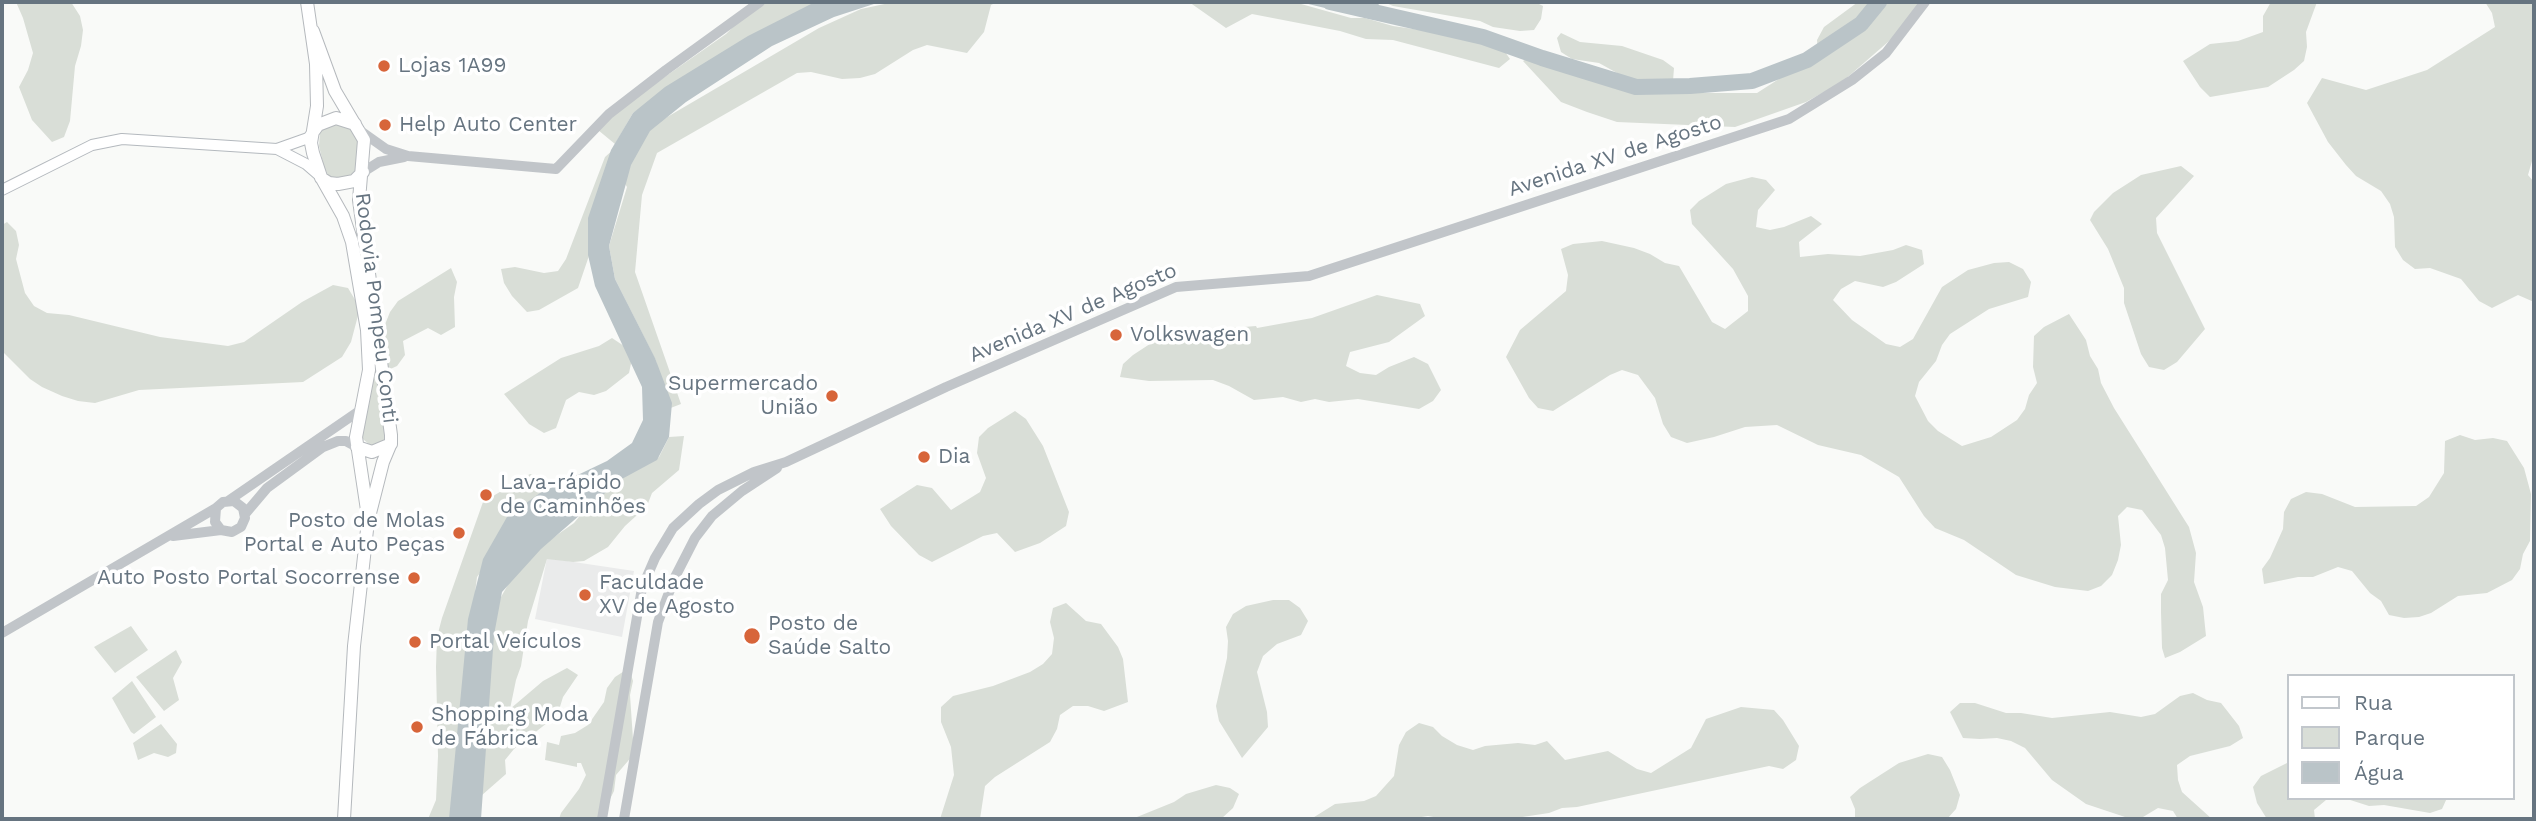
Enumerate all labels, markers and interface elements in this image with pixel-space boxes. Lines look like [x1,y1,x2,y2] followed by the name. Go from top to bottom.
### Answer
[398,53,507,79] place label: Lojas 1A99
[376,58,392,74] marker: Lojas 1A99
[1505,110,1725,202] street label: Avenida XV de Agosto
[399,112,577,138] place label: Help Auto Center
[377,117,393,133] marker: Help Auto Center
[349,191,403,425] street label: Rodovia Pompeu Conti
[965,258,1181,368] street label: Avenida XV de Agosto
[1130,322,1249,348] place label: Volkswagen
[1108,327,1124,343] marker: Volkswagen
[668,371,818,421] place label: Supermercado União
[824,388,840,404] marker: Supermercado União
[938,444,971,470] place label: Dia
[916,449,932,465] marker: Dia
[500,470,646,520] place label: Lava-rápido de Caminhões
[478,487,494,503] marker: Lava-rápido de Caminhões
[244,508,445,558] place label: Posto de Molas Portal e Auto Peças
[451,525,467,541] marker: Posto de Molas Portal e Auto Peças
[97,565,400,591] place label: Auto Posto Portal Socorrense
[406,570,422,586] marker: Auto Posto Portal Socorrense
[599,570,735,620] place label: Faculdade XV de Agosto
[577,587,593,603] marker: Faculdade XV de Agosto
[768,611,891,661] place label: Posto de Saúde Salto
[742,626,762,646] marker: Posto de Saúde Salto
[429,629,582,655] place label: Portal Veículos
[407,634,423,650] marker: Portal Veículos
[2288,674,2515,800] legend
[2354,690,2393,715] text: Rua
[431,702,589,752] place label: Shopping Moda de Fábrica
[409,719,425,735] marker: Shopping Moda de Fábrica
[2354,725,2425,750] text: Parque
[2354,760,2404,785] text: Água

